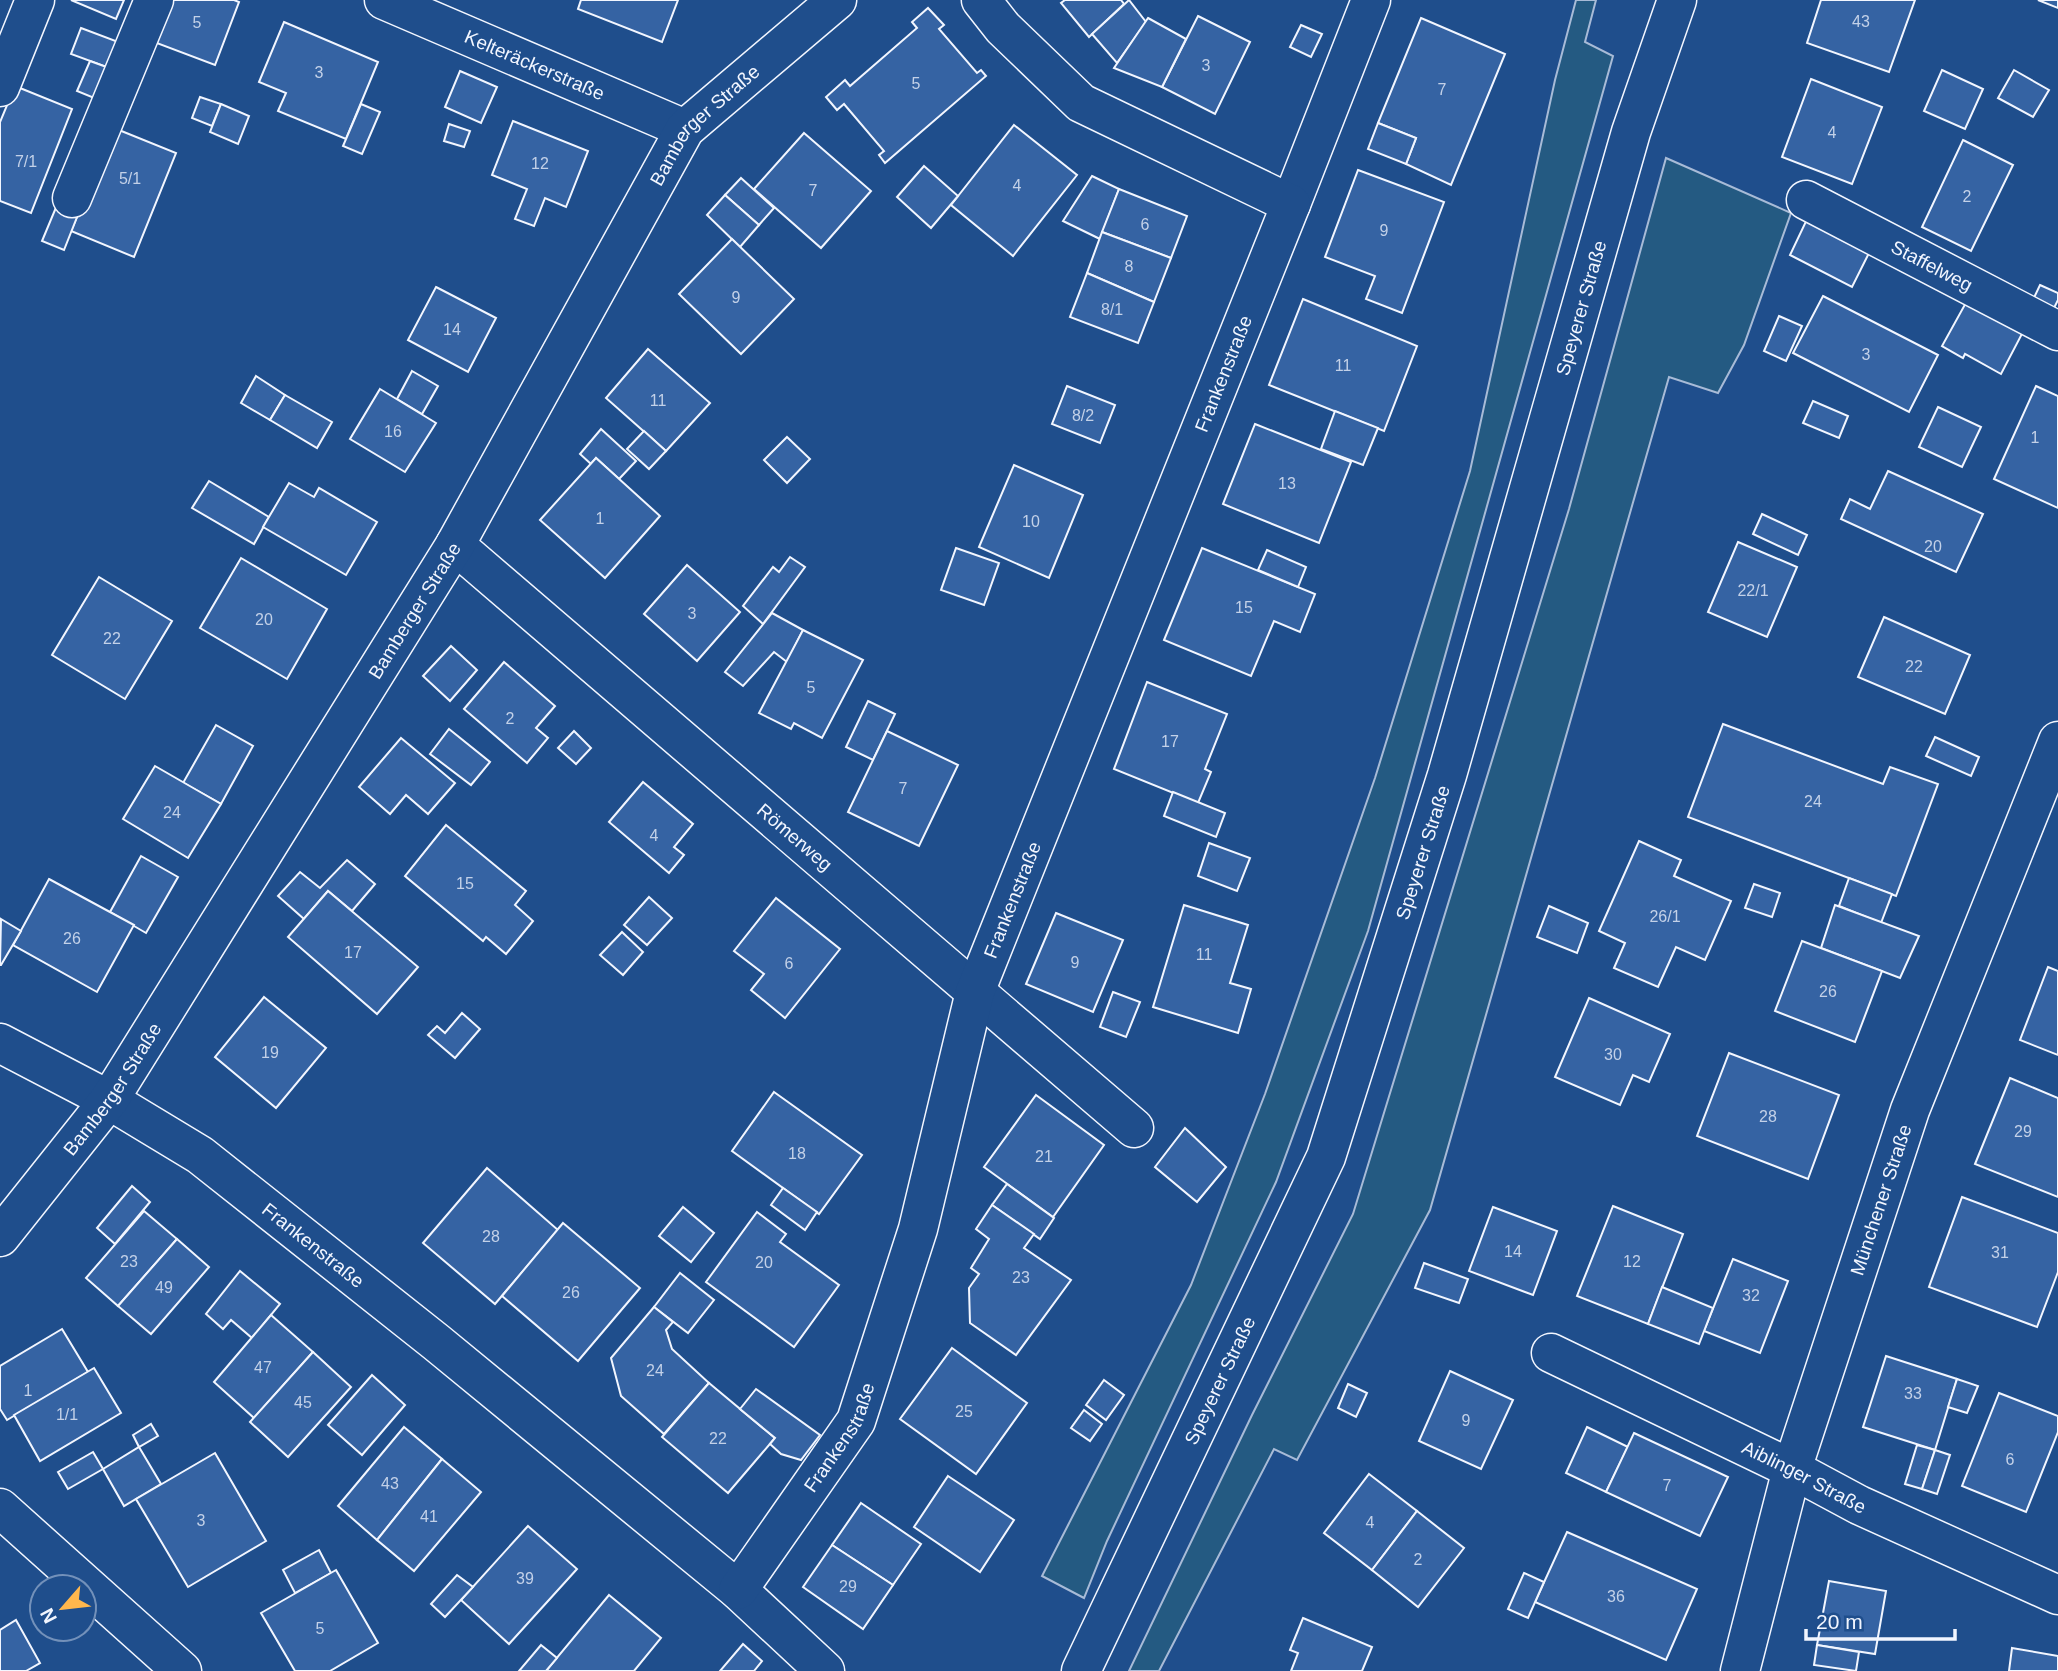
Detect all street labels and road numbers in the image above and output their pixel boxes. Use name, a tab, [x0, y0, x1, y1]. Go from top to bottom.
street label: Kelteräckerstraße	[461, 26, 608, 104]
street label: Bamberger Straße	[646, 61, 764, 189]
street label: Staffelweg	[1888, 236, 1976, 296]
street label: Speyerer Straße	[1552, 238, 1610, 378]
street label: Frankenstraße	[1191, 312, 1256, 435]
street label: Bamberger Straße	[364, 539, 465, 683]
street label: Speyerer Straße	[1392, 783, 1454, 922]
street label: Römerweg	[753, 799, 836, 875]
street label: Frankenstraße	[980, 839, 1045, 961]
street label: Bamberger Straße	[59, 1019, 165, 1159]
street label: Münchener Straße	[1846, 1122, 1916, 1278]
street label: Frankenstraße	[258, 1199, 368, 1292]
street label: Speyerer Straße	[1181, 1313, 1259, 1448]
street label: Frankenstraße	[800, 1380, 879, 1496]
street label: Aiblinger Straße	[1739, 1437, 1869, 1518]

